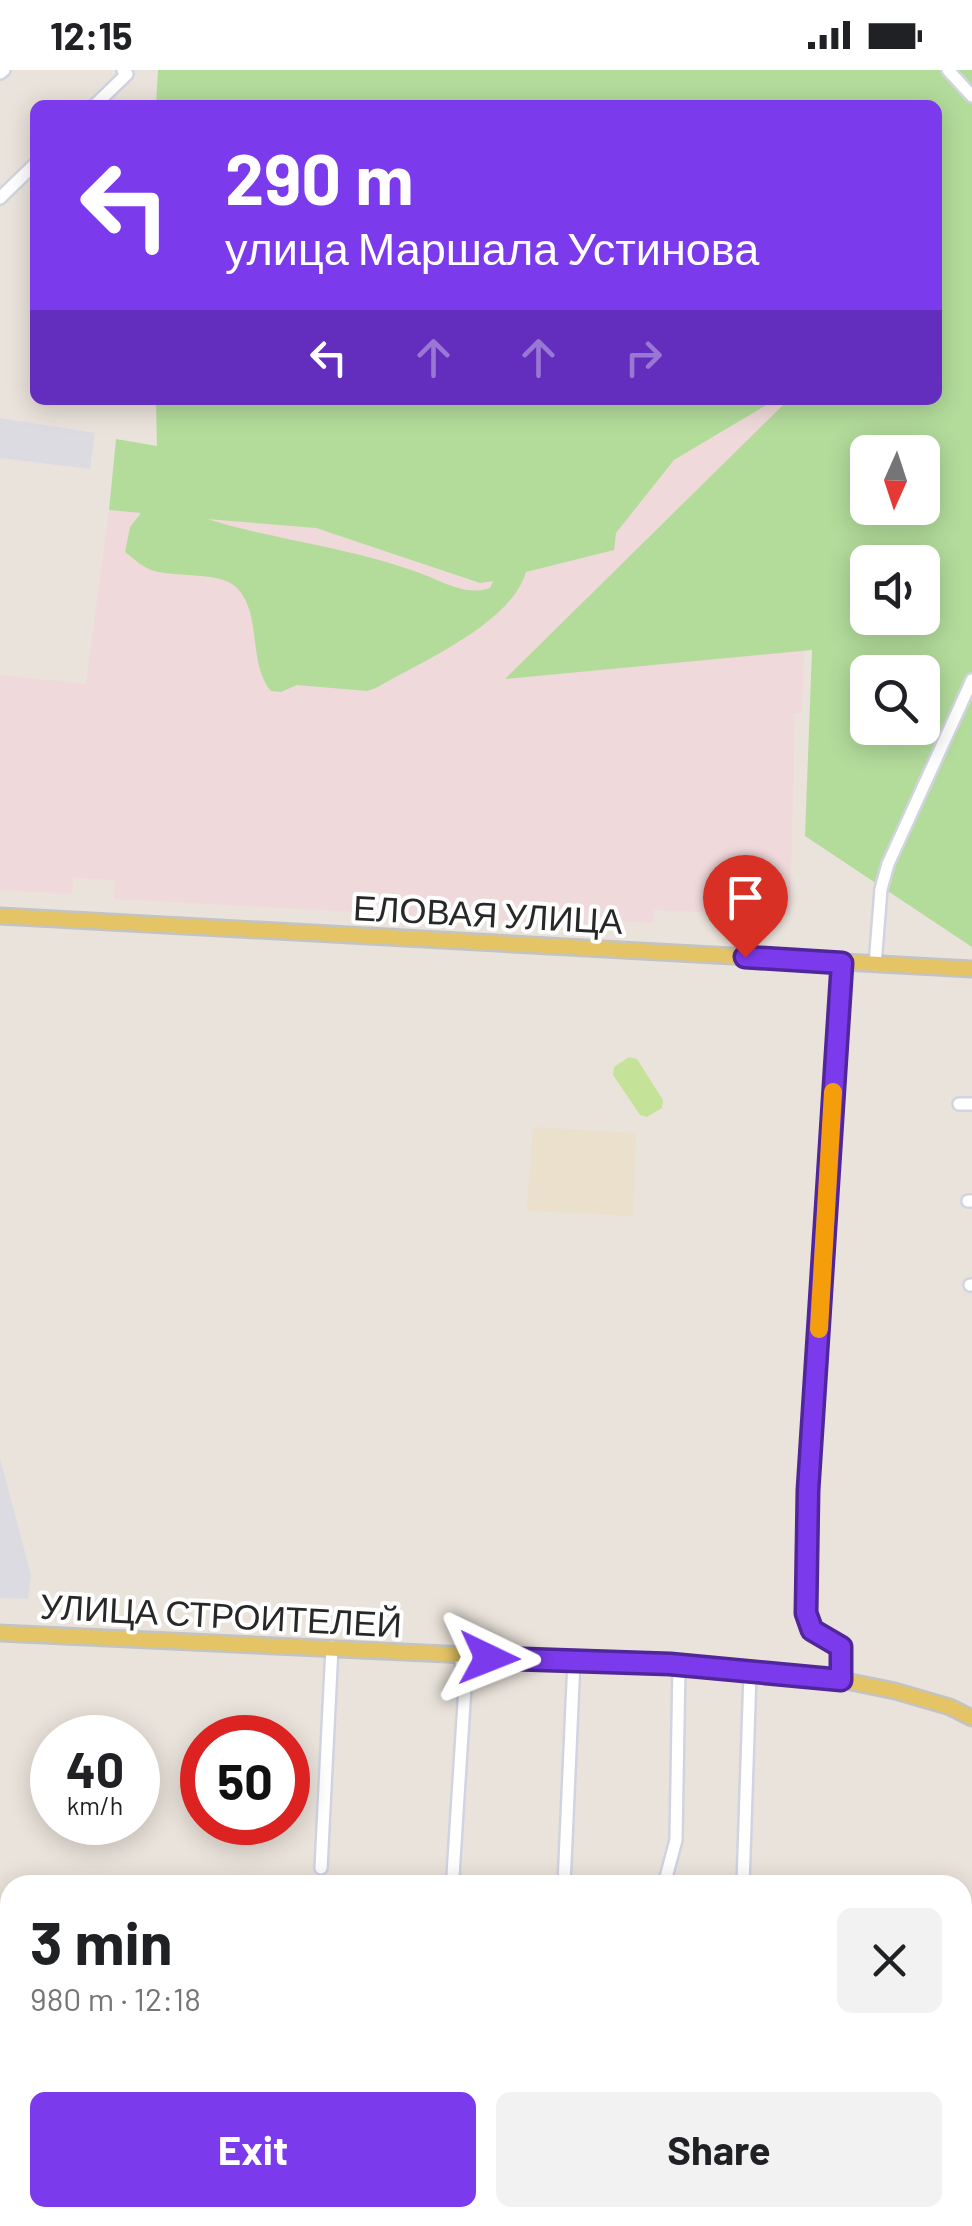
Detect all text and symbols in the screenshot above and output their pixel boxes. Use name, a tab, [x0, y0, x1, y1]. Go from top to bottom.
text: 12:15	[50, 12, 133, 58]
text: 290 m	[225, 135, 414, 219]
icon: left	[60, 140, 190, 270]
text: улица Маршала Устинова	[225, 220, 759, 274]
icon: left	[301, 330, 356, 385]
icon: ahead	[406, 330, 461, 385]
icon: ahead	[511, 330, 566, 385]
icon: right	[616, 330, 671, 385]
north arrow	[850, 435, 940, 525]
map controls	[850, 435, 940, 745]
button: sound	[850, 545, 940, 635]
button: search	[850, 655, 940, 745]
pin	[703, 855, 788, 958]
icon: arrive	[718, 870, 773, 925]
street label: ЕЛОВАЯ УЛИЦА	[352, 885, 624, 941]
street label: УЛИЦА СТРОИТЕЛЕЙ	[39, 1584, 403, 1644]
position arrow	[437, 1606, 541, 1710]
speed limit sign: 50	[180, 1715, 310, 1845]
text: 40	[66, 1738, 124, 1798]
text: km/h	[67, 1790, 123, 1820]
text: 3 min	[30, 1905, 173, 1977]
button: close	[837, 1908, 942, 2013]
text: 980 m · 12:18	[30, 1979, 201, 2017]
button: Exit	[30, 2092, 476, 2207]
button: Share	[496, 2092, 942, 2207]

